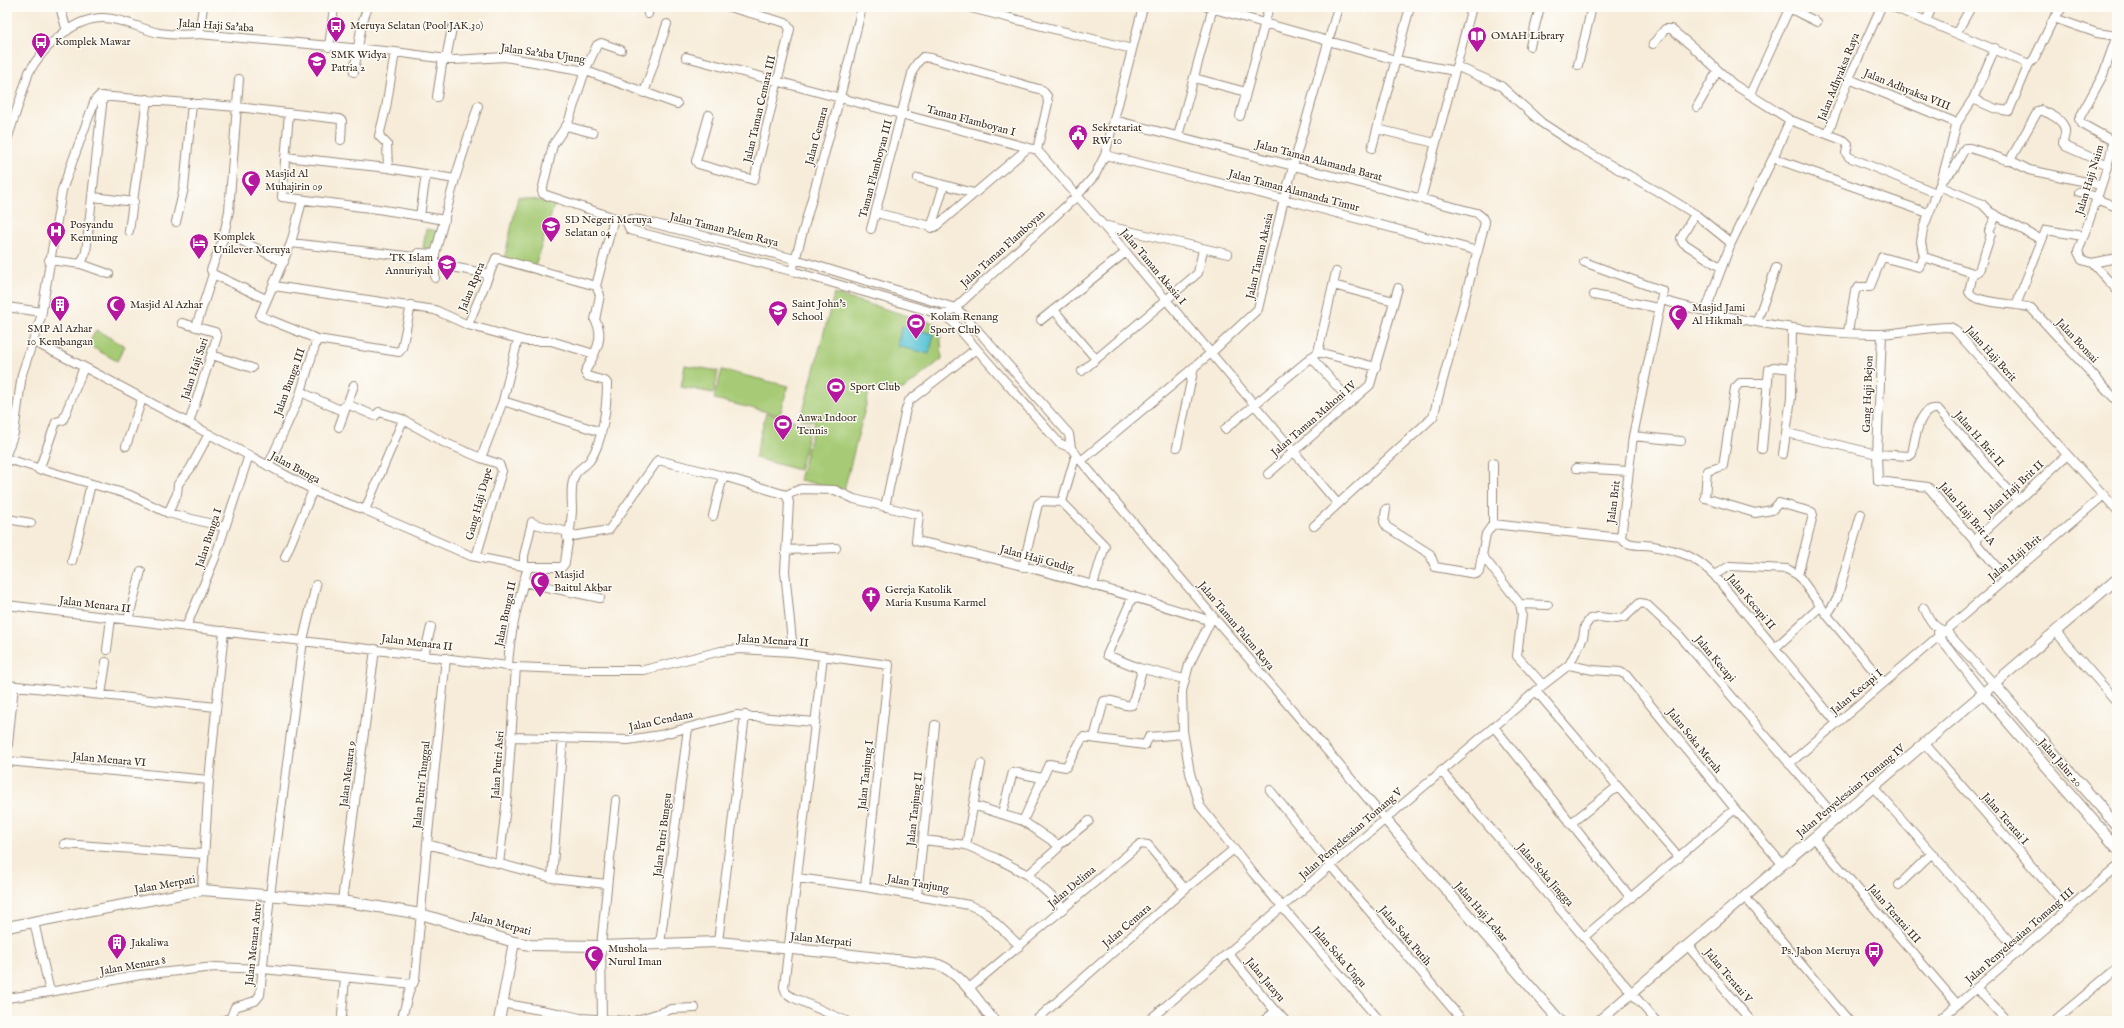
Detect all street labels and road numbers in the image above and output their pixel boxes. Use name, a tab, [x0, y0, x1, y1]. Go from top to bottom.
street label: Jalan Haji Sa'aba	[176, 16, 255, 36]
street label: Jalan Adhyaksa Raya	[1814, 31, 1863, 125]
street label: Jalan Sa'aba Ujung	[498, 41, 587, 67]
street label: Jalan Taman Cemara III	[740, 54, 779, 166]
street label: Jalan Adhyaksa VIII	[1860, 65, 1953, 114]
street label: Taman Flamboyan I	[925, 102, 1017, 140]
street label: Jalan Cemara	[802, 105, 832, 169]
street label: Taman Flamboyan III	[856, 118, 896, 220]
street label: Jalan Taman Alamanda Barat	[1252, 137, 1384, 185]
street label: Jalan Haji Naim	[2072, 143, 2107, 219]
street label: Jalan Taman Alamanda Timur	[1225, 166, 1361, 215]
street label: Jalan Taman Flamboyan	[956, 207, 1048, 292]
street label: Jalan Taman Palem Raya	[666, 209, 780, 250]
street label: Jalan Taman Akasia	[1243, 211, 1277, 302]
street label: Jalan Taman Akasia I	[1116, 225, 1189, 308]
street label: Jalan Rptra	[455, 260, 488, 316]
street label: Jalan Bonsai	[2052, 314, 2101, 366]
street label: Jalan Haji Berit	[1961, 322, 2020, 385]
street label: Jalan Haji Sari	[178, 336, 212, 404]
street label: Jalan Bunga III	[271, 346, 309, 420]
street label: Gang Hqji Bejon	[1860, 355, 1876, 433]
street label: Jalan Taman Mahoni IV	[1267, 378, 1360, 461]
street label: Jalan H. Brit II	[1950, 407, 2007, 470]
street label: Jalan Bunga	[266, 448, 323, 487]
street label: Jalan Haji Brit II	[1980, 457, 2047, 522]
street label: Gang Haji Dape	[463, 466, 495, 542]
street label: Jalan Haji Brit 1A	[1934, 478, 1999, 549]
street label: Jalan Brit	[1604, 480, 1624, 526]
street label: Jalan Bunga I	[192, 506, 225, 571]
street label: Jalan Haji Brit	[1984, 532, 2045, 586]
street label: Jalan Haji Gudig	[996, 542, 1077, 576]
street label: Jalan Kecapi II	[1722, 570, 1778, 633]
street label: Jalan Taman Palem Raya	[1194, 577, 1277, 673]
street label: Jalan Bunga II	[492, 580, 520, 650]
street label: Jalan Menara II	[57, 593, 132, 616]
street label: Jalan Menara II	[379, 631, 454, 654]
street label: Jalan Menara II	[735, 631, 809, 650]
street label: Jalan Kecapi	[1690, 631, 1738, 685]
street label: Jalan Kecapi I	[1827, 666, 1886, 719]
street label: Jalan Soka Merah	[1662, 704, 1725, 776]
street label: Jalan Cendana	[626, 707, 694, 735]
street label: Jalan Putri Asri	[488, 730, 507, 802]
street label: Jalan Jalur 20	[2034, 734, 2085, 790]
street label: Jalan Tanjung I	[855, 739, 877, 813]
street label: Jalan Menara 9	[337, 740, 359, 810]
street label: Jalan Putri Tunggal	[410, 740, 434, 832]
street label: Jalan Penyelesaian Tomang IV	[1792, 741, 1909, 842]
street label: Jalan Menara VI	[70, 750, 147, 770]
street label: Jalan Tanjung II	[904, 771, 926, 849]
street label: Jalan Penyelesaian Tomang V	[1295, 785, 1406, 884]
street label: Jalan Teratai I	[1977, 789, 2032, 848]
street label: Jalan Putri Bungsu	[651, 792, 675, 880]
street label: Jalan Soka Jingga	[1512, 839, 1576, 910]
street label: Jalan Delima	[1044, 863, 1099, 912]
street label: Jalan Tanjung	[884, 871, 951, 897]
street label: Jalan Merpati	[131, 873, 197, 898]
street label: Jalan Haji Lebar	[1450, 878, 1511, 945]
street label: Jalan Teratai III	[1863, 880, 1924, 947]
street label: Jalan Penyelesaian Tomang III	[1961, 885, 2077, 988]
street label: Jalan Menara Antv	[242, 901, 265, 988]
street label: Jalan Cemara	[1098, 901, 1154, 952]
street label: Jalan Soka Putih	[1375, 902, 1434, 969]
street label: Jalan Merpati	[467, 909, 533, 939]
street label: Jalan Soka Ungu	[1307, 922, 1369, 991]
street label: Jalan Merpati	[788, 930, 852, 950]
street label: Jalan Teratai V	[1700, 944, 1755, 1007]
street label: Jalan Menara 8	[97, 953, 167, 979]
street label: Jalan Jatayu	[1241, 953, 1288, 1005]

